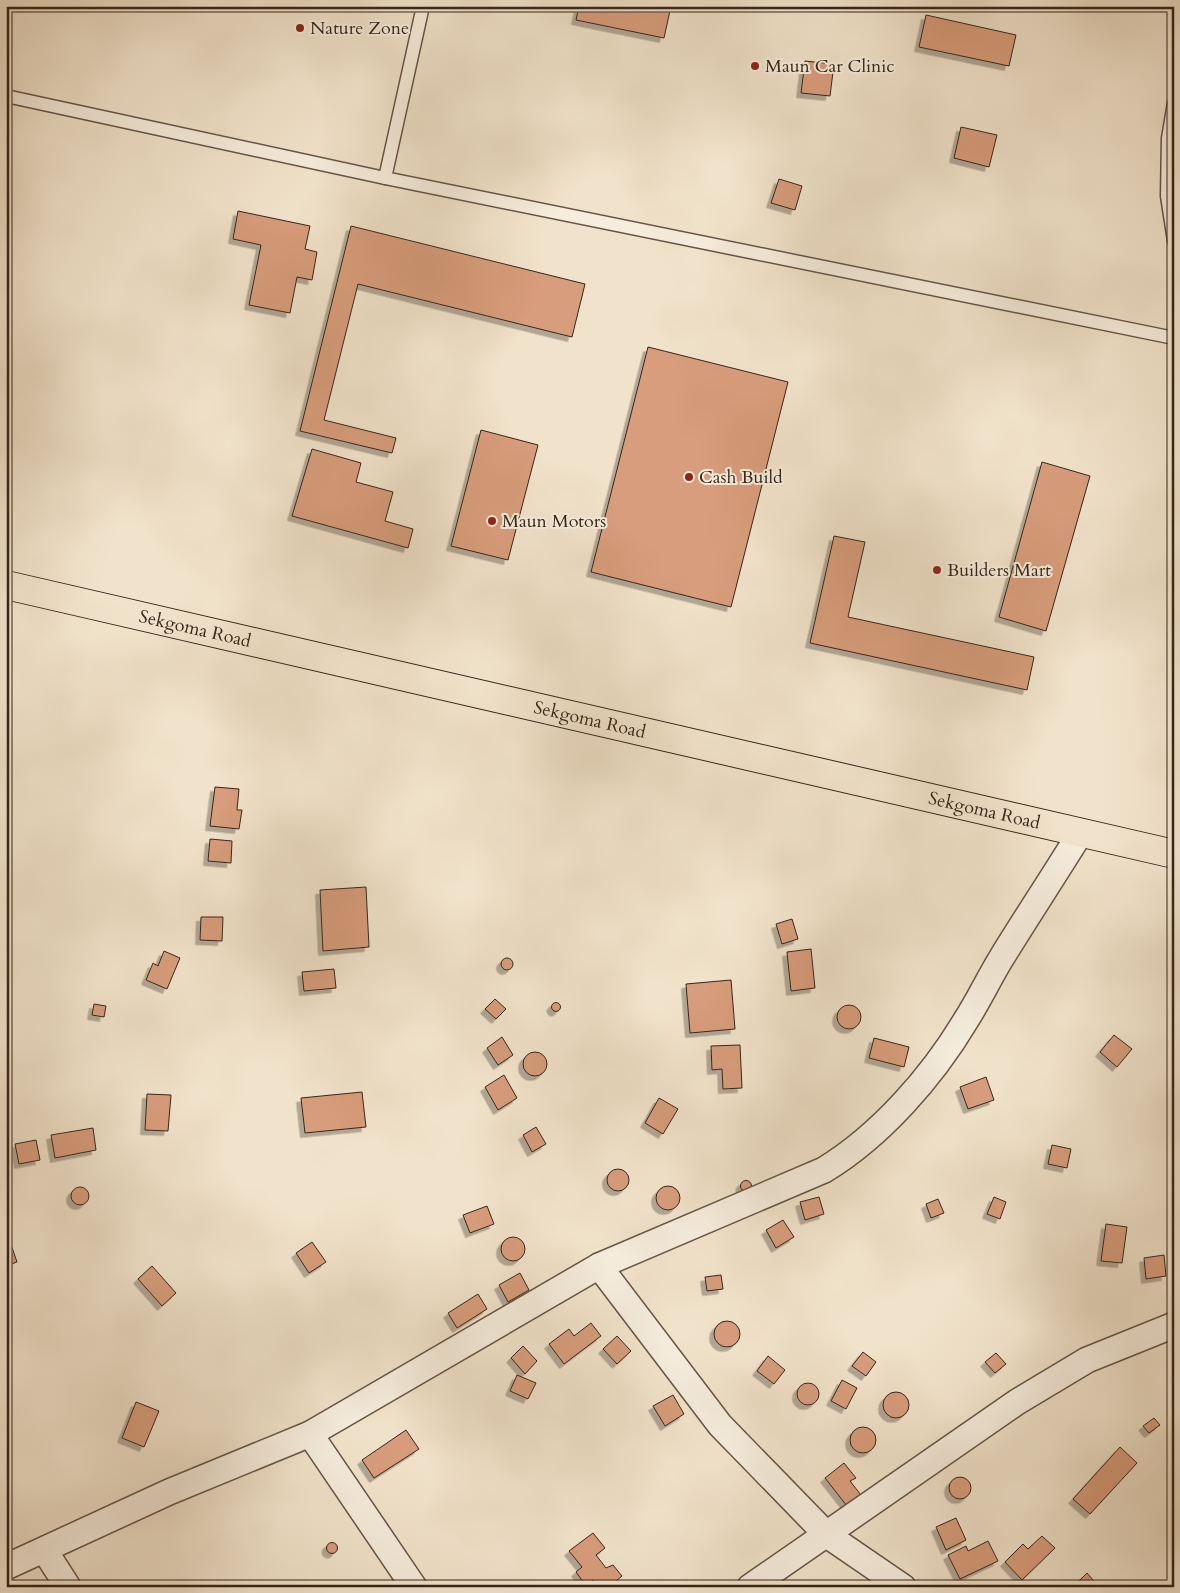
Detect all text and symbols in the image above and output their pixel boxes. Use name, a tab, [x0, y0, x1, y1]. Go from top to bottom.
place label: Nature Zone	[310, 16, 409, 41]
marker: Nature Zone	[294, 22, 306, 34]
place label: Maun Car Clinic	[765, 54, 895, 79]
marker: Maun Car Clinic	[749, 60, 761, 72]
place label: Cash Build	[699, 465, 783, 490]
marker: Cash Build	[683, 471, 695, 483]
place label: Maun Motors	[502, 509, 606, 534]
marker: Maun Motors	[486, 515, 498, 527]
place label: Builders Mart	[947, 558, 1051, 583]
marker: Builders Mart	[931, 564, 943, 576]
street label: Sekgoma Road	[137, 604, 254, 654]
street label: Sekgoma Road	[531, 694, 649, 745]
street label: Sekgoma Road	[926, 785, 1043, 835]

